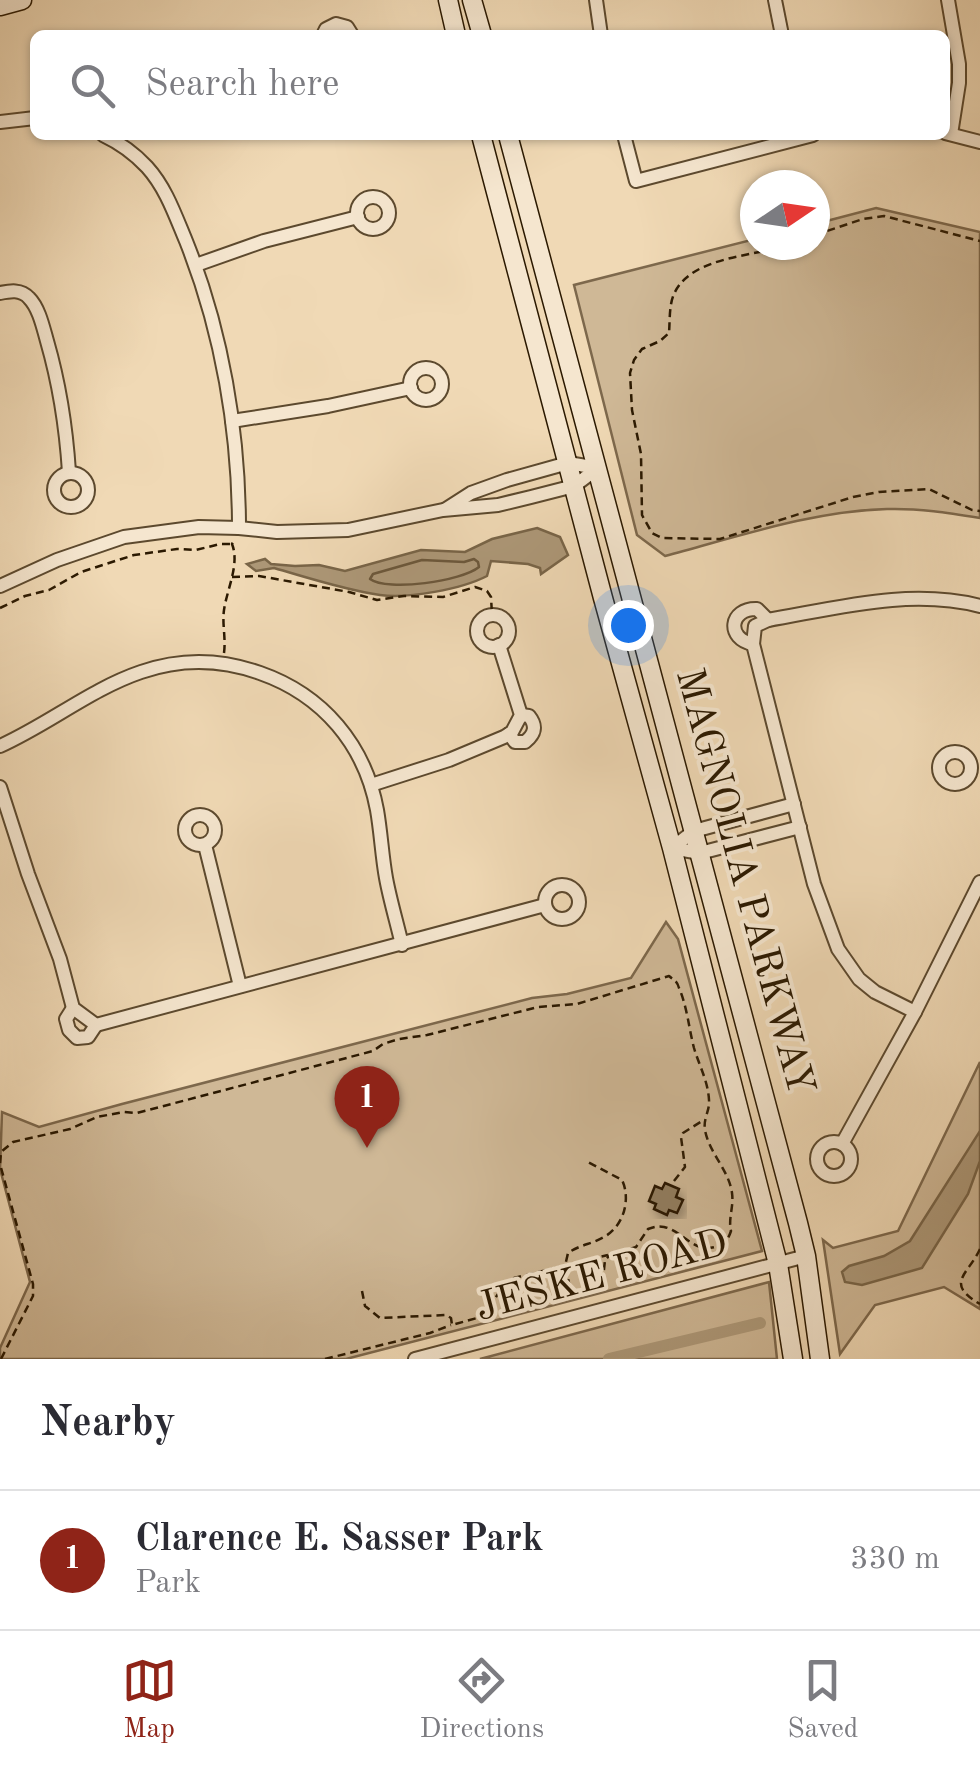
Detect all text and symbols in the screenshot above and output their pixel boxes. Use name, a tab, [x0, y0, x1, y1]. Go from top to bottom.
search box	[30, 30, 950, 140]
icon: search	[65, 58, 120, 113]
text: Search here	[145, 66, 340, 104]
north arrow	[740, 170, 830, 260]
your location	[603, 600, 654, 651]
street label: MAGNOLIA PARKWAY	[667, 664, 819, 1100]
pin: 1	[334, 1066, 400, 1148]
street label: JESKE ROAD	[472, 1224, 732, 1330]
text: Nearby	[40, 1403, 176, 1445]
text: Clarence E. Sasser Park	[135, 1521, 543, 1559]
text: 1	[63, 1544, 82, 1576]
text: 330 m	[850, 1544, 940, 1576]
text: Park	[135, 1568, 201, 1600]
tab: Map	[122, 1653, 177, 1748]
tab: Directions	[420, 1653, 544, 1748]
tab: Saved	[787, 1653, 858, 1748]

